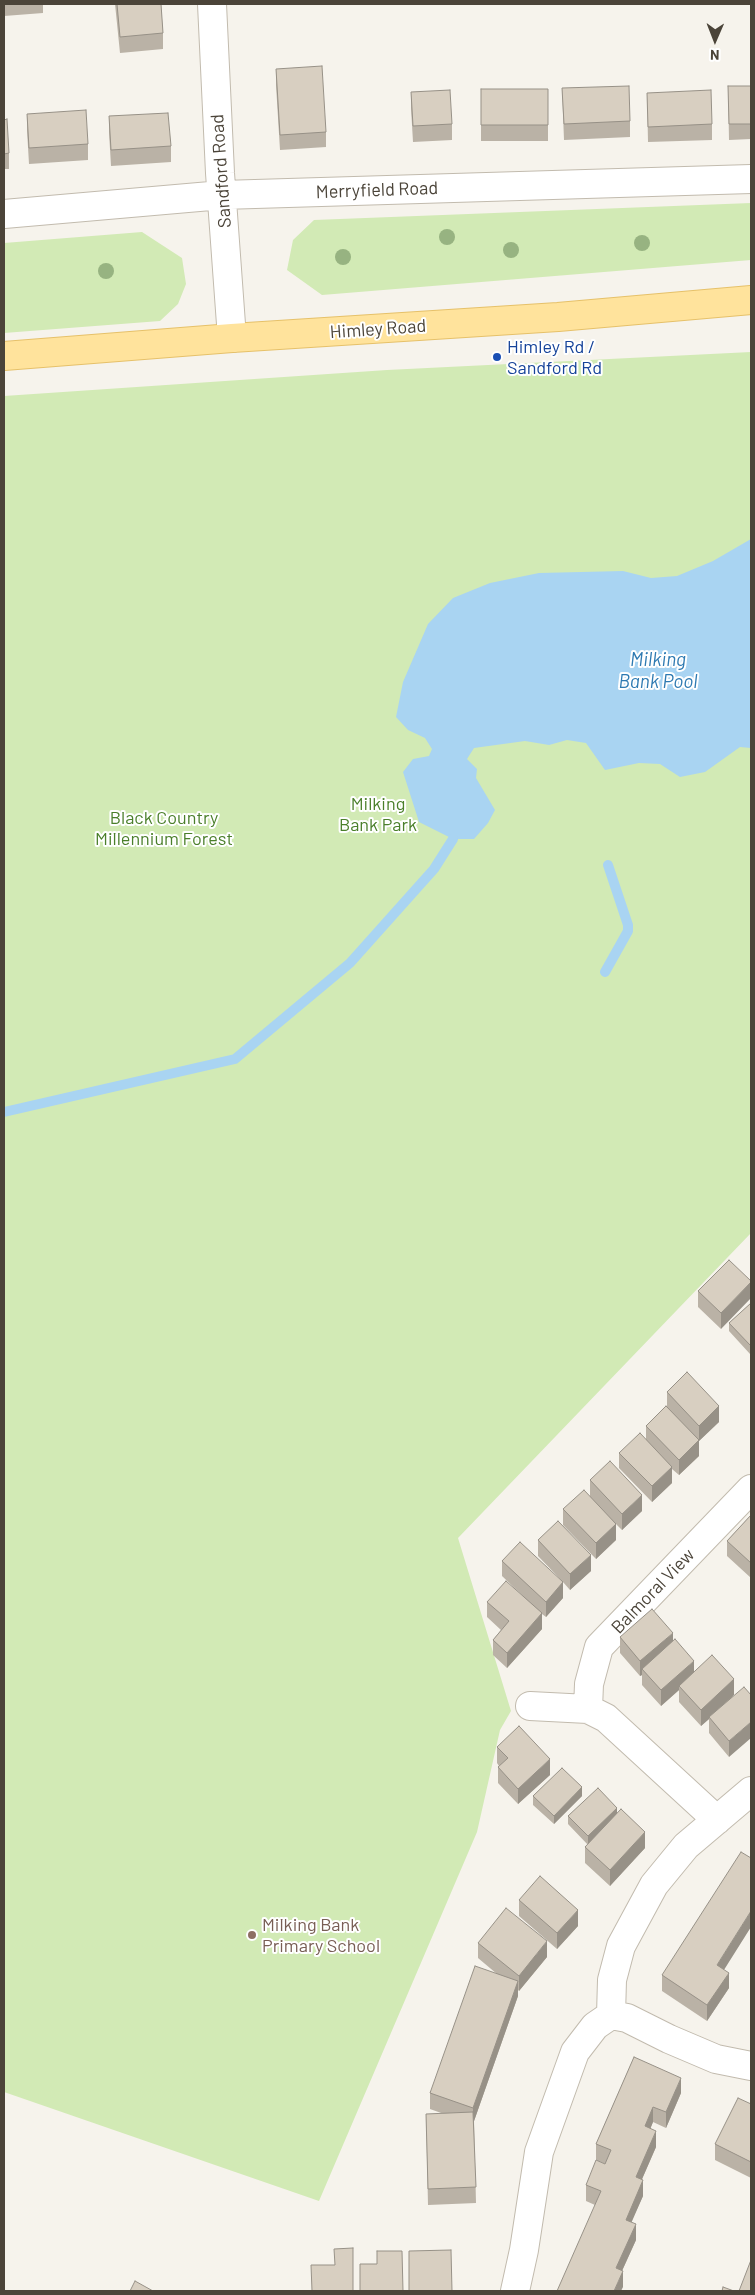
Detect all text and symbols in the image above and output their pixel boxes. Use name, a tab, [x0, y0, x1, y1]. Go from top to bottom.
north arrow	[690, 15, 740, 65]
text: N	[710, 47, 720, 64]
street label: Sandford Road	[206, 113, 236, 229]
street label: Merryfield Road	[315, 177, 439, 203]
street label: Himley Road	[329, 315, 427, 343]
place label: Himley Rd / Sandford Rd	[507, 336, 602, 378]
marker: Himley Rd / Sandford Rd	[491, 351, 503, 363]
water label: Milking Bank Pool	[618, 649, 698, 693]
park label: Milking Bank Park	[339, 793, 417, 836]
park label: Black Country Millennium Forest	[95, 807, 233, 850]
street label: Balmoral View	[607, 1544, 699, 1638]
place label: Milking Bank Primary School	[262, 1914, 380, 1956]
marker: Milking Bank Primary School	[246, 1929, 258, 1941]

